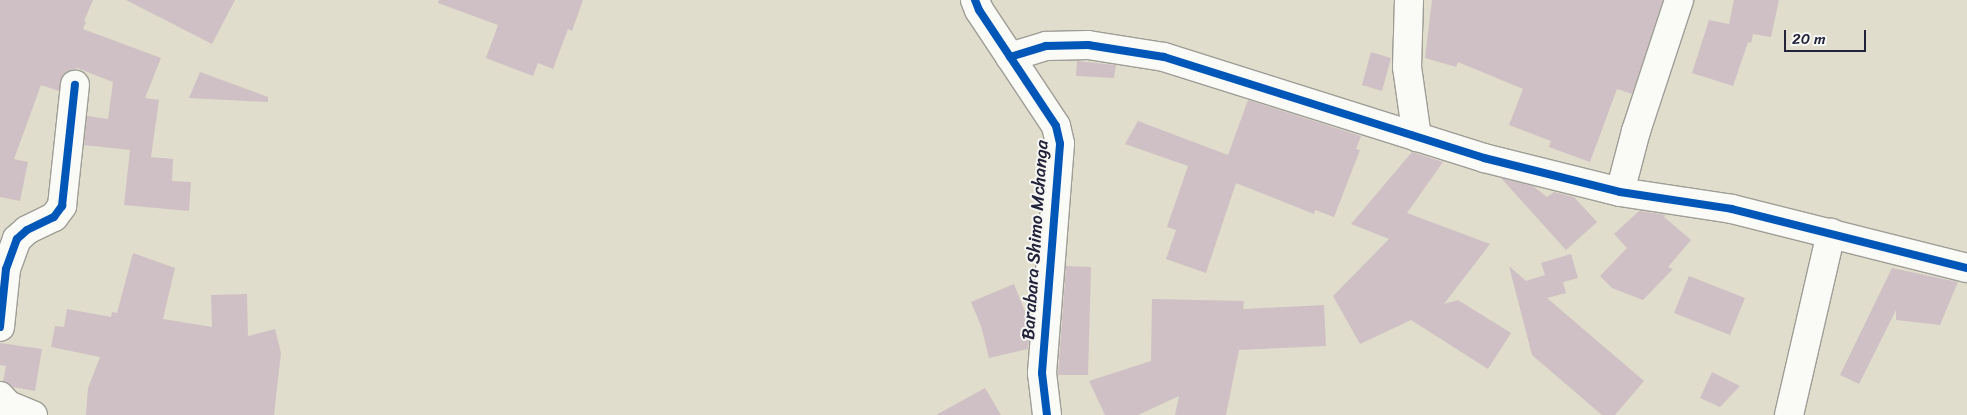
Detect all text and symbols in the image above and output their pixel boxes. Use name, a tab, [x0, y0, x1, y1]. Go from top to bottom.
scale bar	[1787, 20, 1870, 52]
text: 20 m	[1792, 26, 1826, 52]
street label: Barabara Shimo Mchanga	[1017, 140, 1053, 340]

